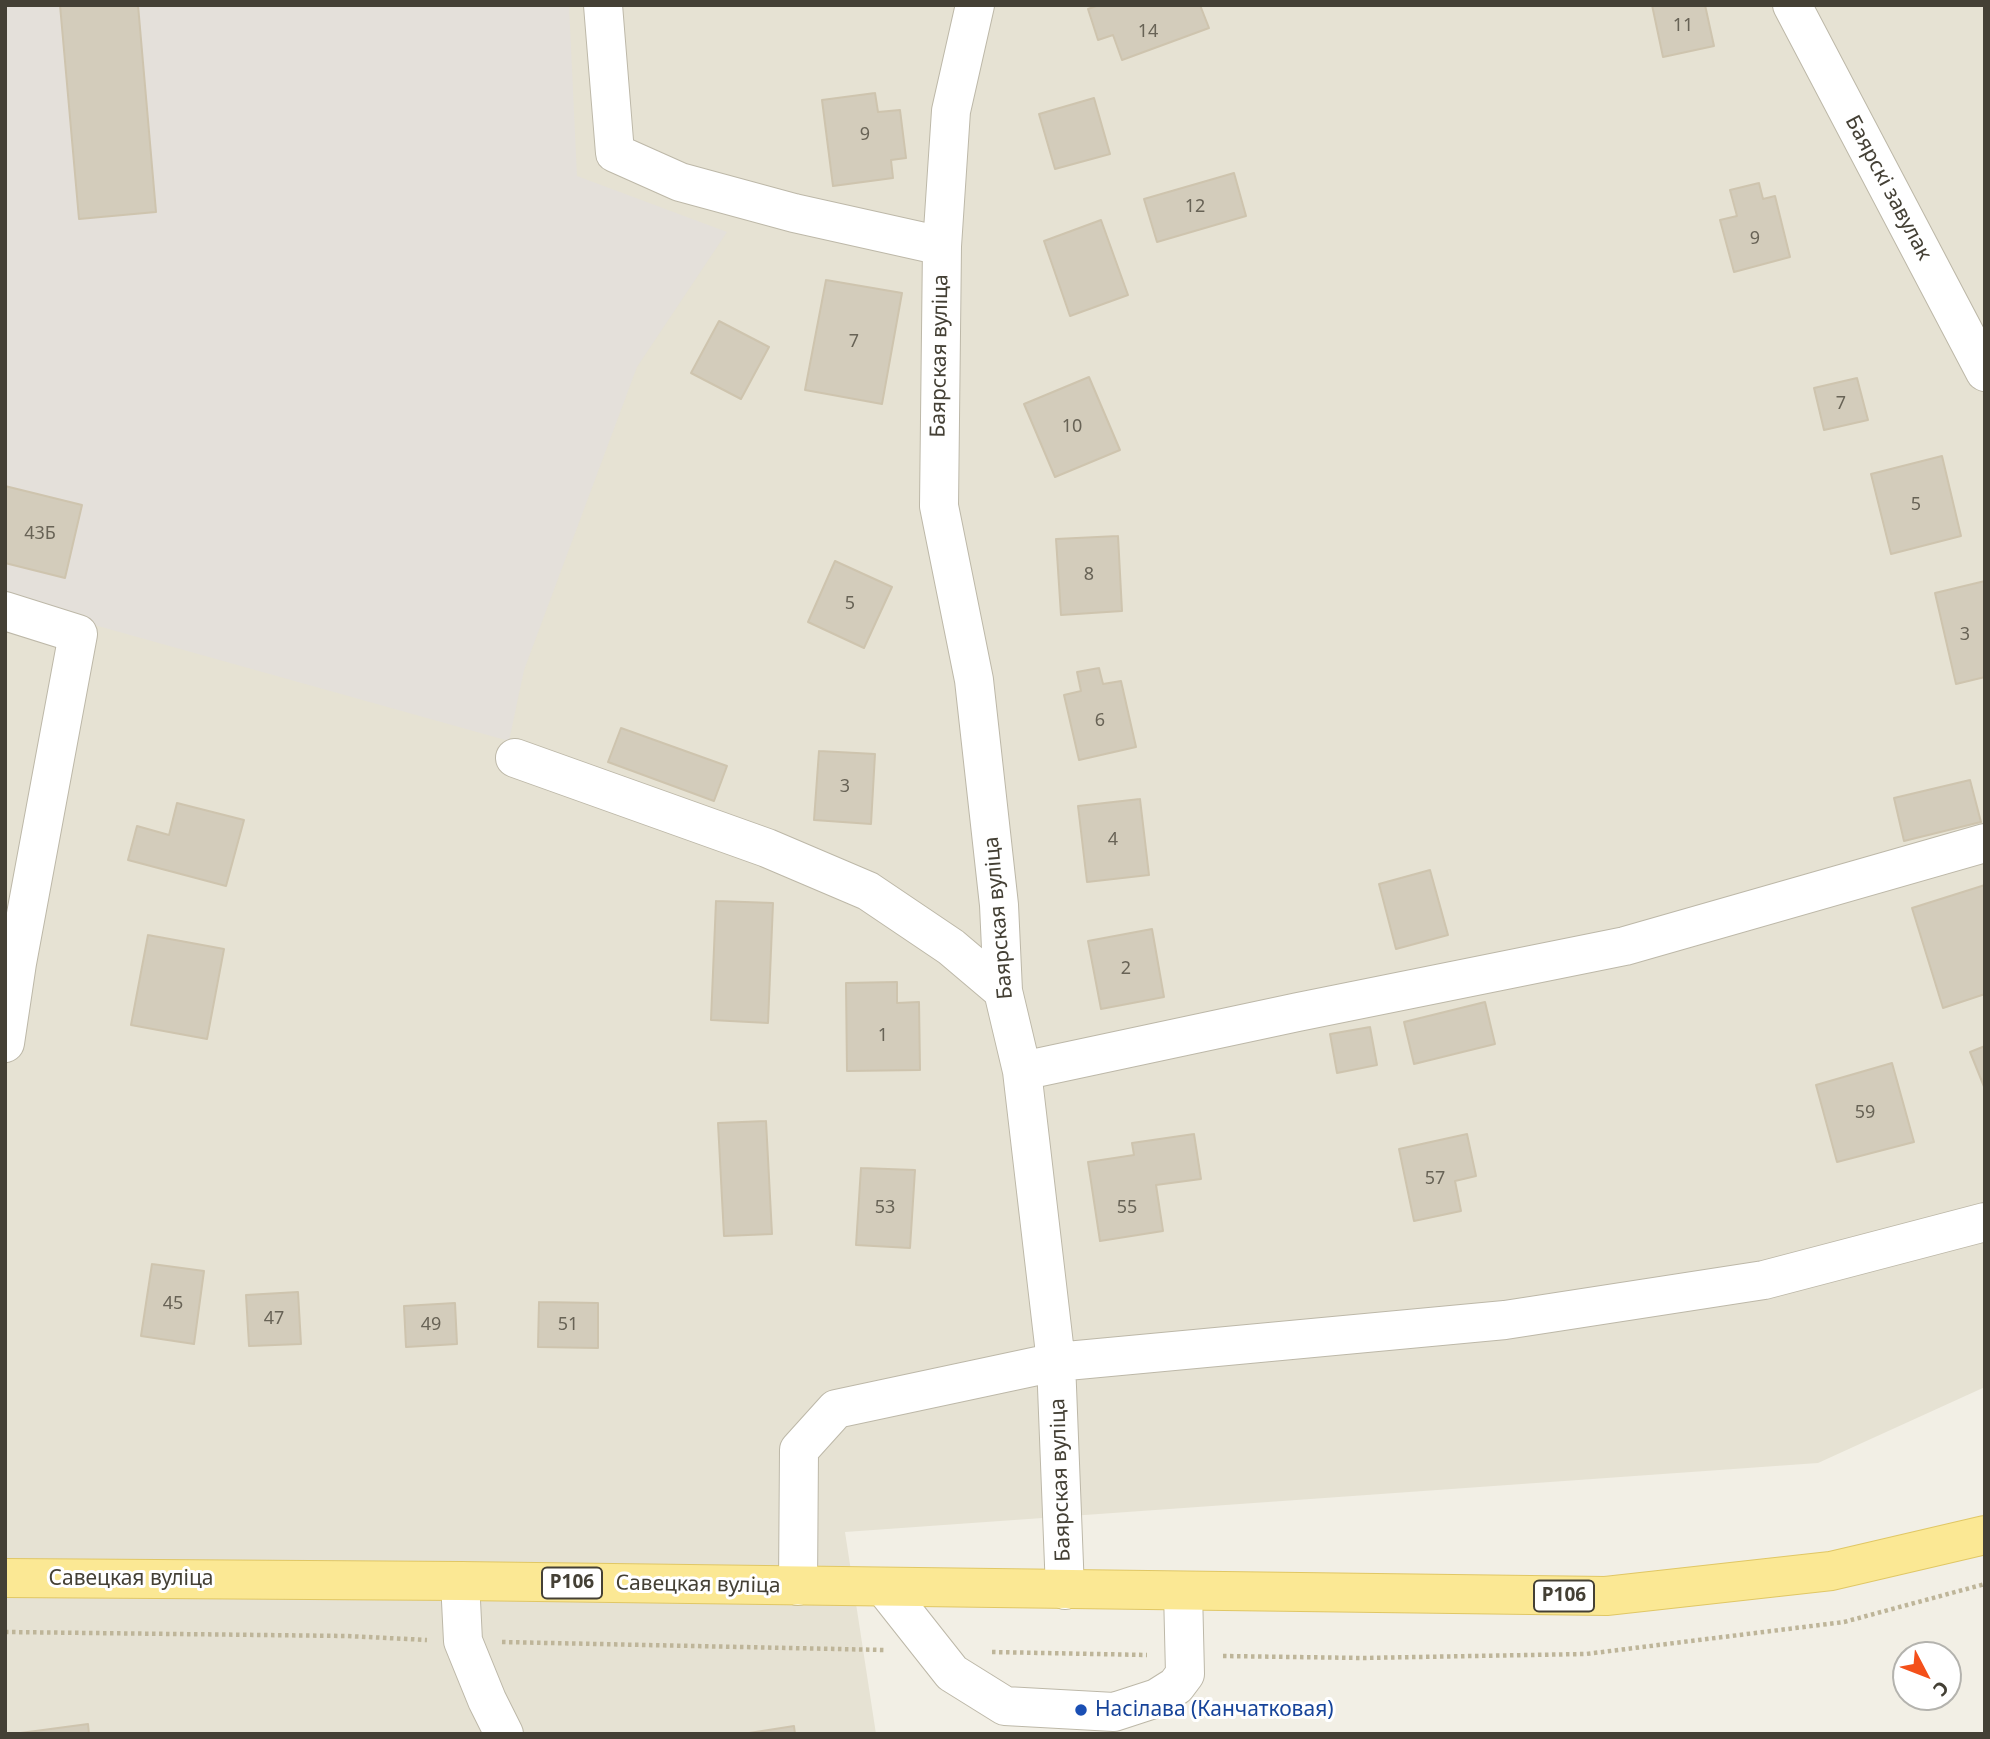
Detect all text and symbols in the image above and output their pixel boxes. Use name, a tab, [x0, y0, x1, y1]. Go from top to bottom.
house number: 11	[1673, 15, 1693, 37]
house number: 14	[1138, 21, 1158, 43]
street label: Баярскі завулак	[1839, 111, 1937, 265]
house number: 9	[860, 124, 870, 146]
house number: 12	[1185, 196, 1205, 218]
house number: 9	[1750, 228, 1760, 250]
street label: Баярская вуліца	[926, 274, 954, 438]
house number: 7	[849, 331, 859, 353]
house number: 7	[1836, 393, 1846, 415]
house number: 10	[1062, 416, 1082, 438]
house number: 5	[1911, 494, 1921, 516]
house number: 43Б	[24, 523, 56, 545]
house number: 8	[1084, 564, 1094, 586]
house number: 5	[845, 593, 855, 615]
house number: 3	[1960, 624, 1970, 646]
house number: 6	[1095, 710, 1105, 732]
house number: 3	[840, 776, 850, 798]
house number: 4	[1108, 829, 1118, 851]
street label: Баярская вуліца	[979, 836, 1019, 1000]
house number: 2	[1121, 958, 1131, 980]
house number: 1	[878, 1025, 888, 1047]
house number: 59	[1855, 1102, 1875, 1124]
house number: 57	[1425, 1168, 1445, 1190]
house number: 53	[875, 1197, 895, 1219]
house number: 55	[1117, 1197, 1137, 1219]
house number: 45	[163, 1293, 183, 1315]
house number: 47	[264, 1308, 284, 1330]
house number: 49	[421, 1314, 441, 1336]
house number: 51	[558, 1314, 578, 1336]
street label: Баярская вуліца	[1046, 1398, 1076, 1562]
street label: Савецкая вуліца	[49, 1566, 213, 1592]
road number: Р106	[542, 1568, 602, 1598]
street label: Савецкая вуліца	[615, 1571, 781, 1599]
road number: Р106	[1534, 1580, 1594, 1612]
north arrow	[1892, 1641, 1962, 1711]
text: С	[1927, 1675, 1955, 1702]
place label: Насілава (Канчатковая)	[1095, 1697, 1334, 1723]
marker: Насілава (Канчатковая)	[1073, 1702, 1089, 1718]

